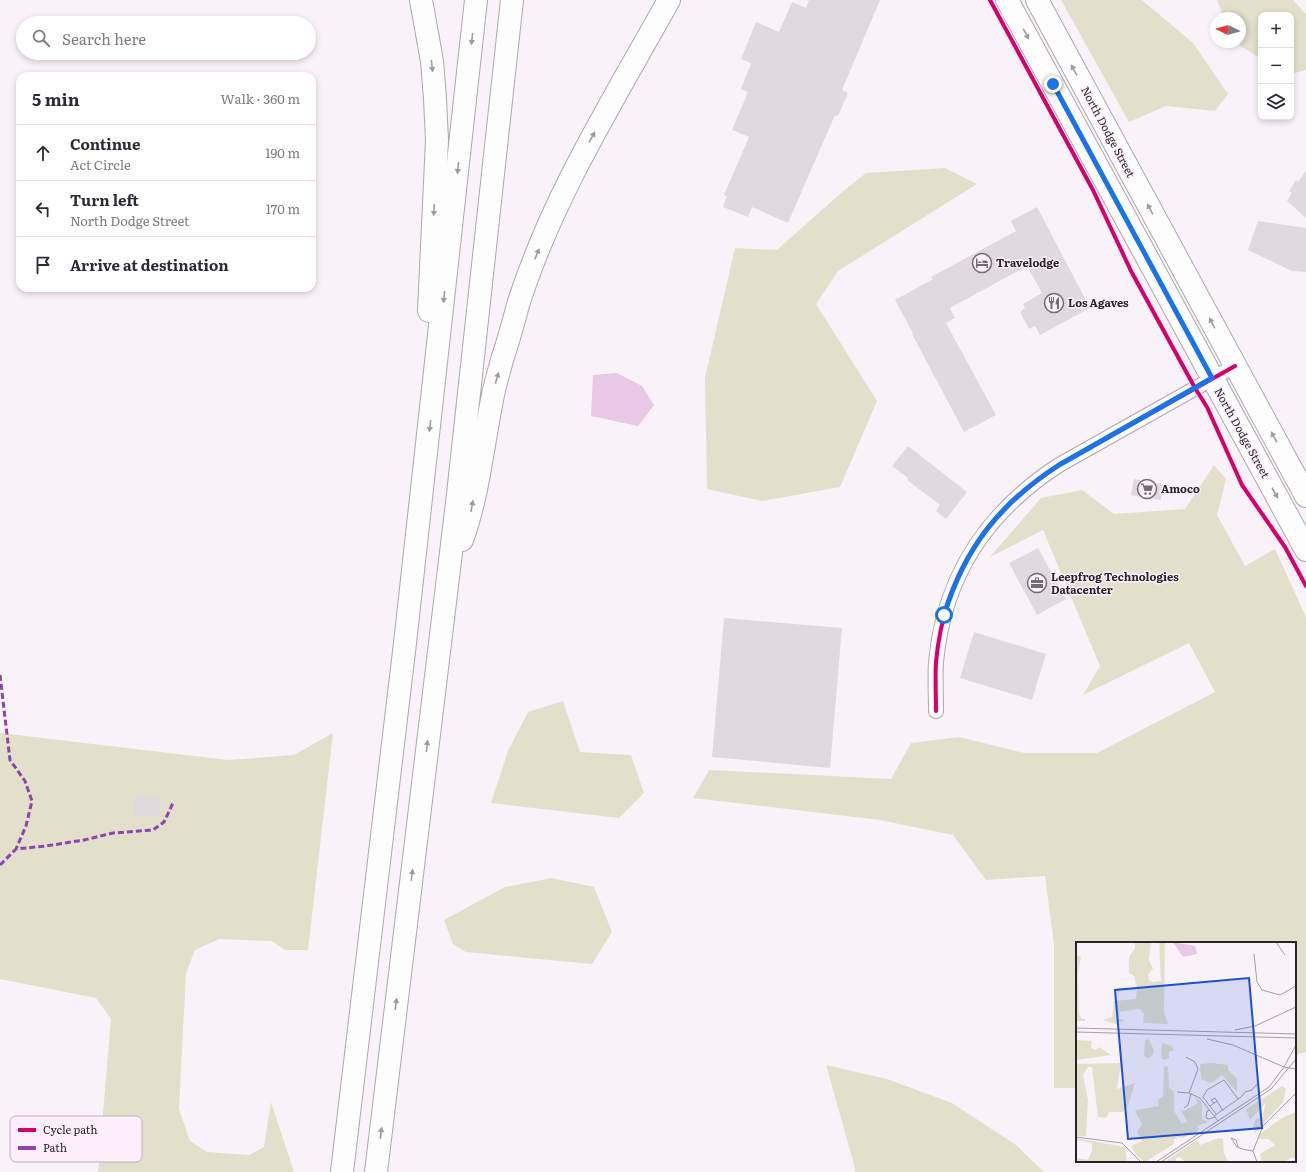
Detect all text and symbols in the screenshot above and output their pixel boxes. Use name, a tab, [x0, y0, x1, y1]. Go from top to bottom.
north arrow	[1210, 12, 1246, 48]
map controls	[1258, 12, 1294, 120]
button: +	[1258, 12, 1294, 48]
search box	[16, 16, 316, 60]
icon: search	[30, 27, 52, 49]
text: Search here	[62, 27, 146, 50]
one-way arrow	[1022, 28, 1029, 40]
one-way arrow	[469, 33, 475, 45]
button: −	[1258, 48, 1294, 84]
one-way arrow	[429, 60, 436, 72]
one-way arrow	[1071, 64, 1078, 76]
route end	[1044, 75, 1062, 93]
street label: North Dodge Street	[1078, 83, 1140, 180]
button: layers	[1258, 84, 1294, 120]
text: 5 min	[32, 86, 80, 111]
text: Walk · 360 m	[220, 89, 300, 108]
one-way arrow	[589, 131, 596, 143]
text: Continue	[70, 132, 140, 155]
icon: ahead	[32, 142, 54, 164]
text: 190 m	[265, 143, 300, 162]
text: Act Circle	[70, 155, 131, 174]
one-way arrow	[455, 162, 461, 174]
text: Turn left	[70, 188, 139, 211]
icon: left	[32, 198, 54, 220]
text: 170 m	[266, 199, 300, 218]
one-way arrow	[1146, 203, 1153, 214]
one-way arrow	[430, 204, 437, 216]
text: North Dodge Street	[70, 211, 189, 230]
one-way arrow	[534, 249, 540, 260]
hotel icon: Travelodge	[971, 252, 993, 274]
text: Arrive at destination	[70, 253, 229, 276]
icon: arrive	[32, 254, 54, 276]
place label: Travelodge	[996, 254, 1059, 270]
one-way arrow	[441, 291, 447, 303]
restaurant icon: Los Agaves	[1043, 292, 1065, 314]
place label: Los Agaves	[1068, 294, 1129, 310]
one-way arrow	[1208, 317, 1215, 329]
one-way arrow	[494, 372, 500, 384]
street label: North Dodge Street	[1211, 384, 1275, 481]
one-way arrow	[426, 420, 433, 433]
one-way arrow	[1270, 431, 1277, 443]
supermarket icon: Amoco	[1136, 478, 1158, 500]
place label: Amoco	[1161, 480, 1200, 496]
one-way arrow	[1272, 487, 1278, 499]
one-way arrow	[470, 499, 476, 512]
place label: Leepfrog Technologies Datacenter	[1051, 568, 1179, 597]
office icon: Leepfrog Technologies Datacenter	[1026, 572, 1048, 594]
route start	[935, 606, 953, 624]
one-way arrow	[424, 740, 430, 752]
one-way arrow	[409, 869, 415, 881]
inset map	[1076, 942, 1296, 1162]
one-way arrow	[393, 998, 400, 1010]
legend	[10, 1116, 142, 1162]
text: Cycle path	[43, 1121, 98, 1137]
one-way arrow	[378, 1127, 384, 1139]
text: Path	[43, 1139, 67, 1155]

